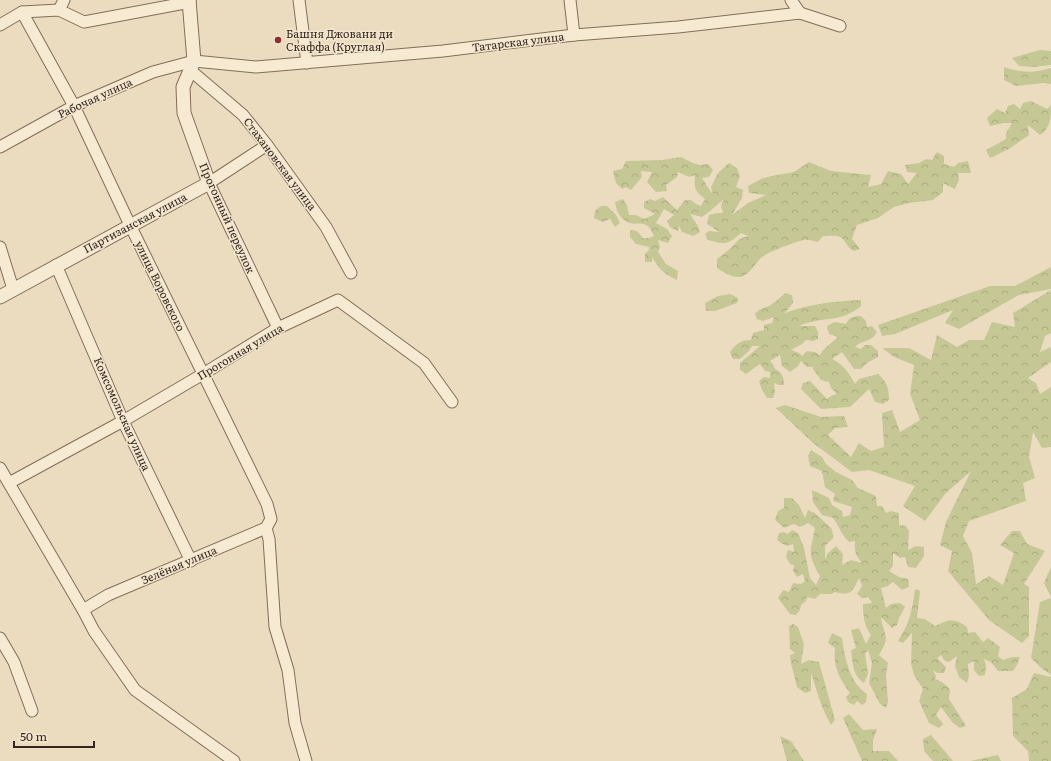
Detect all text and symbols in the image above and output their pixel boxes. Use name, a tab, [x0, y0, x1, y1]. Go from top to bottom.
place label: Башня Джовани ди Скаффа (Круглая)	[286, 25, 393, 54]
street label: Татарская улица	[471, 27, 565, 55]
marker: Башня Джовани ди Скаффа (Круглая)	[273, 35, 283, 45]
street label: Рабочая улица	[55, 73, 134, 121]
street label: Стахановская улица	[241, 114, 321, 213]
street label: Прогонный переулок	[196, 160, 260, 276]
street label: Партизанская улица	[80, 188, 189, 256]
street label: улица Воровского	[132, 237, 190, 334]
street label: Прогонная улица	[193, 319, 286, 383]
street label: Комсомольская улица	[91, 354, 155, 473]
street label: Зелёная улица	[138, 541, 219, 587]
scale bar	[14, 723, 94, 749]
text: 50 m	[20, 727, 47, 745]

